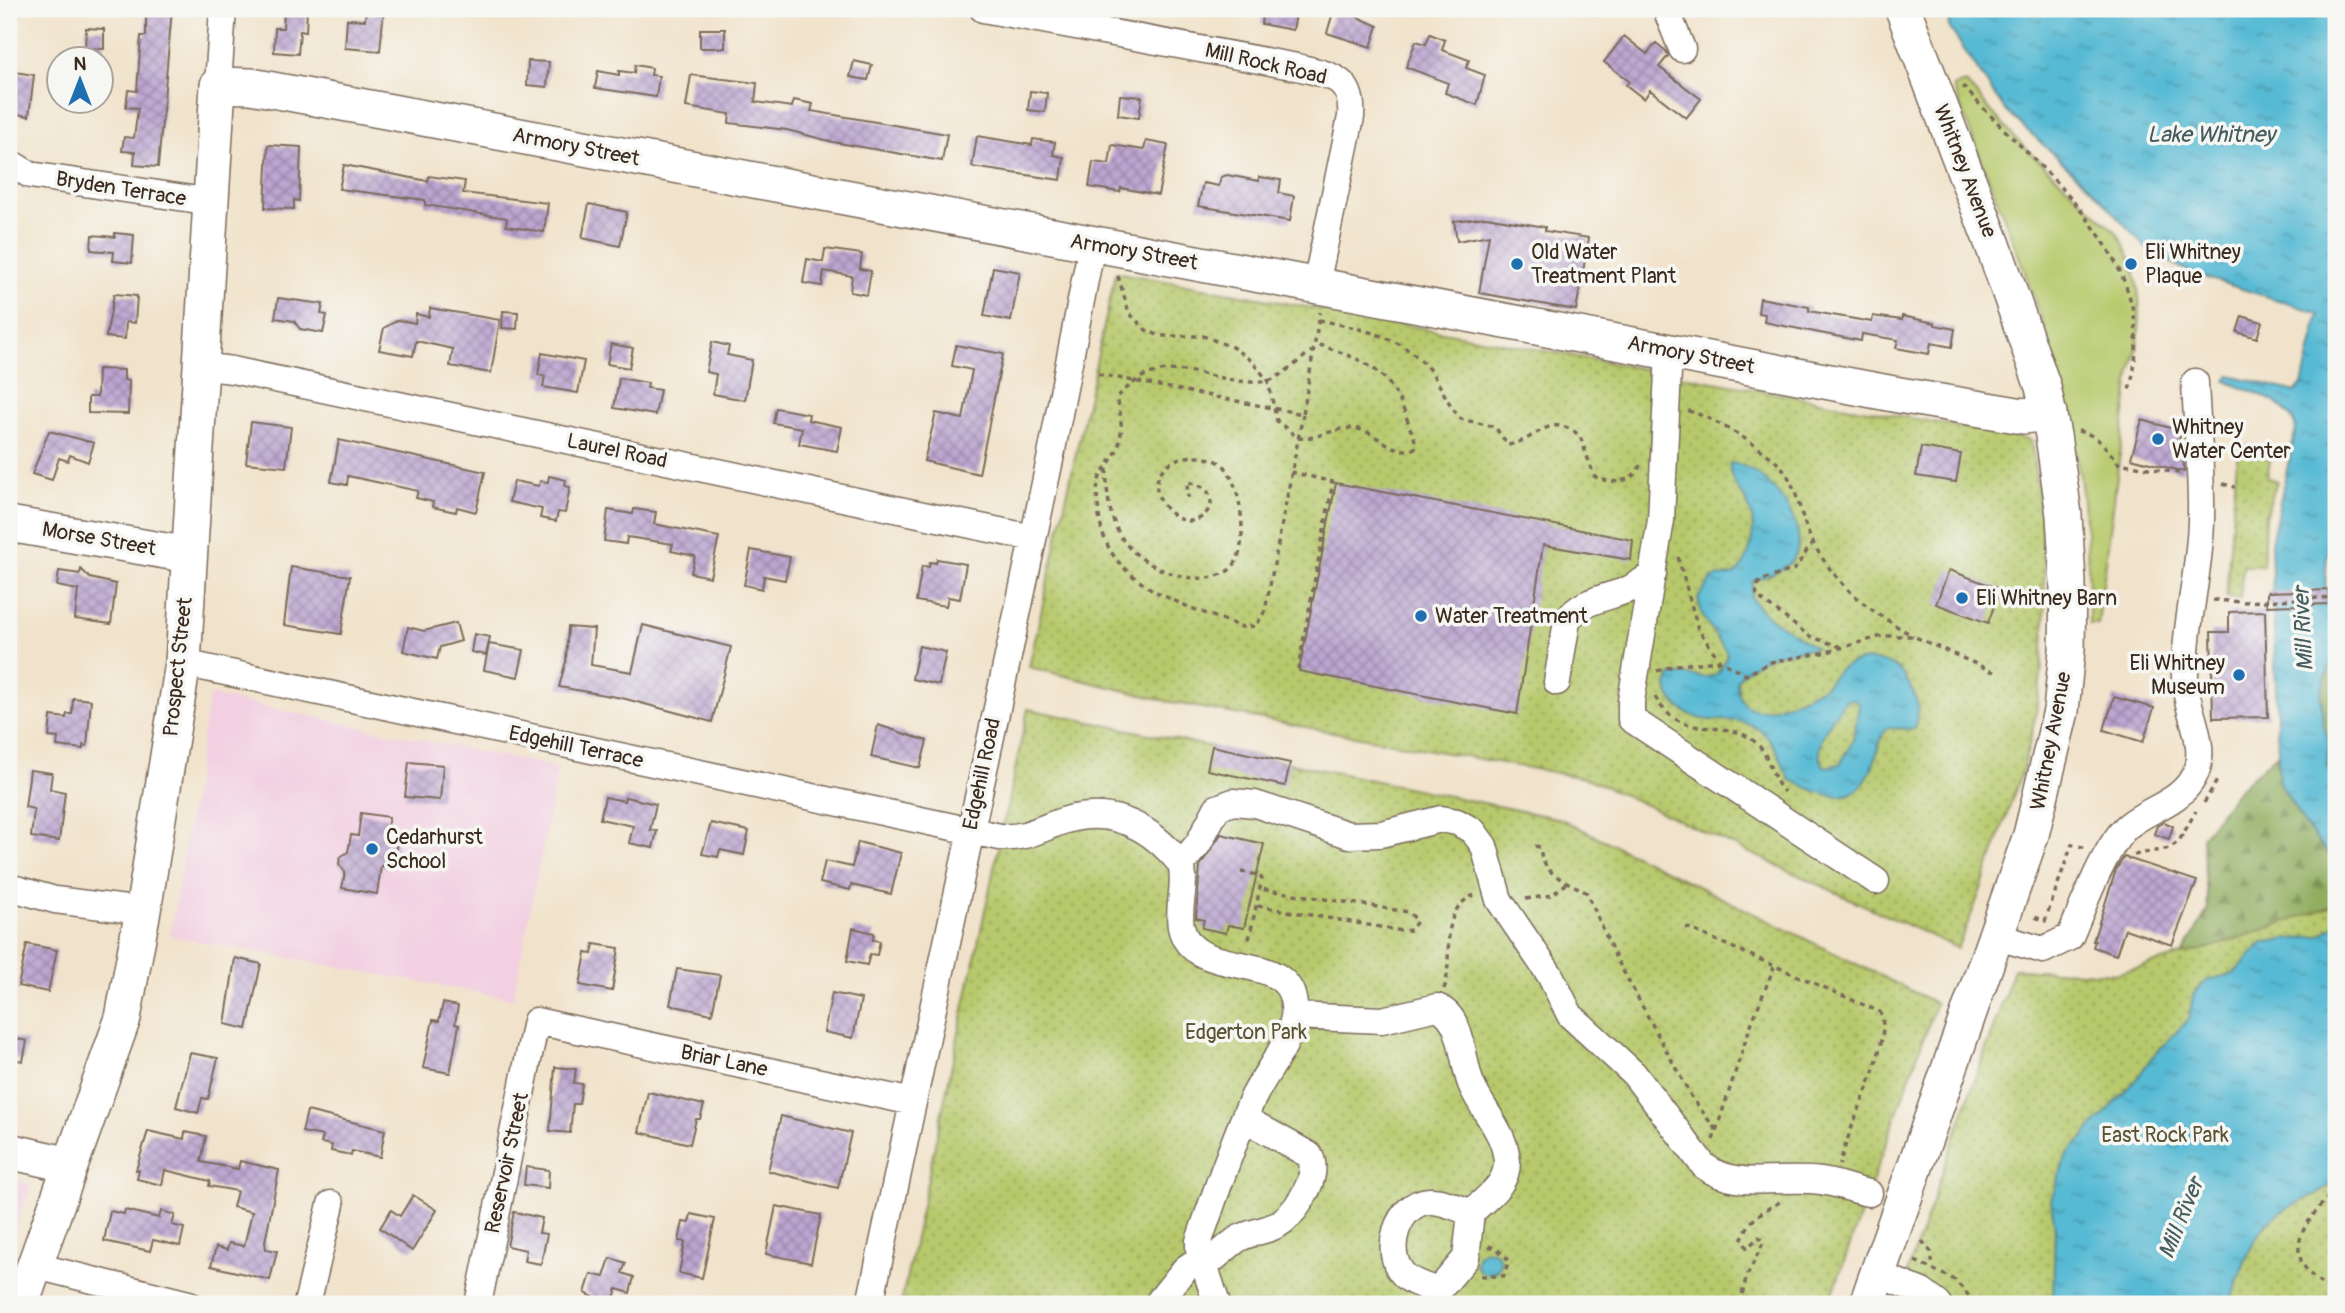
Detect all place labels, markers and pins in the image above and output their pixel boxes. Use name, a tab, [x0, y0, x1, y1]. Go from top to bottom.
place label: Old Water Treatment Plant	[1531, 239, 1677, 290]
place label: Eli Whitney Plaque	[2145, 239, 2241, 290]
marker: Old Water Treatment Plant	[1509, 256, 1525, 272]
marker: Eli Whitney Plaque	[2123, 256, 2139, 272]
place label: Whitney Water Center	[2172, 414, 2291, 465]
marker: Whitney Water Center	[2150, 431, 2166, 447]
place label: Eli Whitney Barn	[1976, 585, 2117, 612]
marker: Eli Whitney Barn	[1954, 590, 1970, 606]
place label: Water Treatment	[1435, 603, 1588, 630]
marker: Water Treatment	[1413, 608, 1429, 624]
place label: Eli Whitney Museum	[2129, 650, 2225, 701]
marker: Eli Whitney Museum	[2231, 667, 2247, 683]
place label: Cedarhurst School	[386, 824, 483, 875]
marker: Cedarhurst School	[364, 841, 380, 857]

